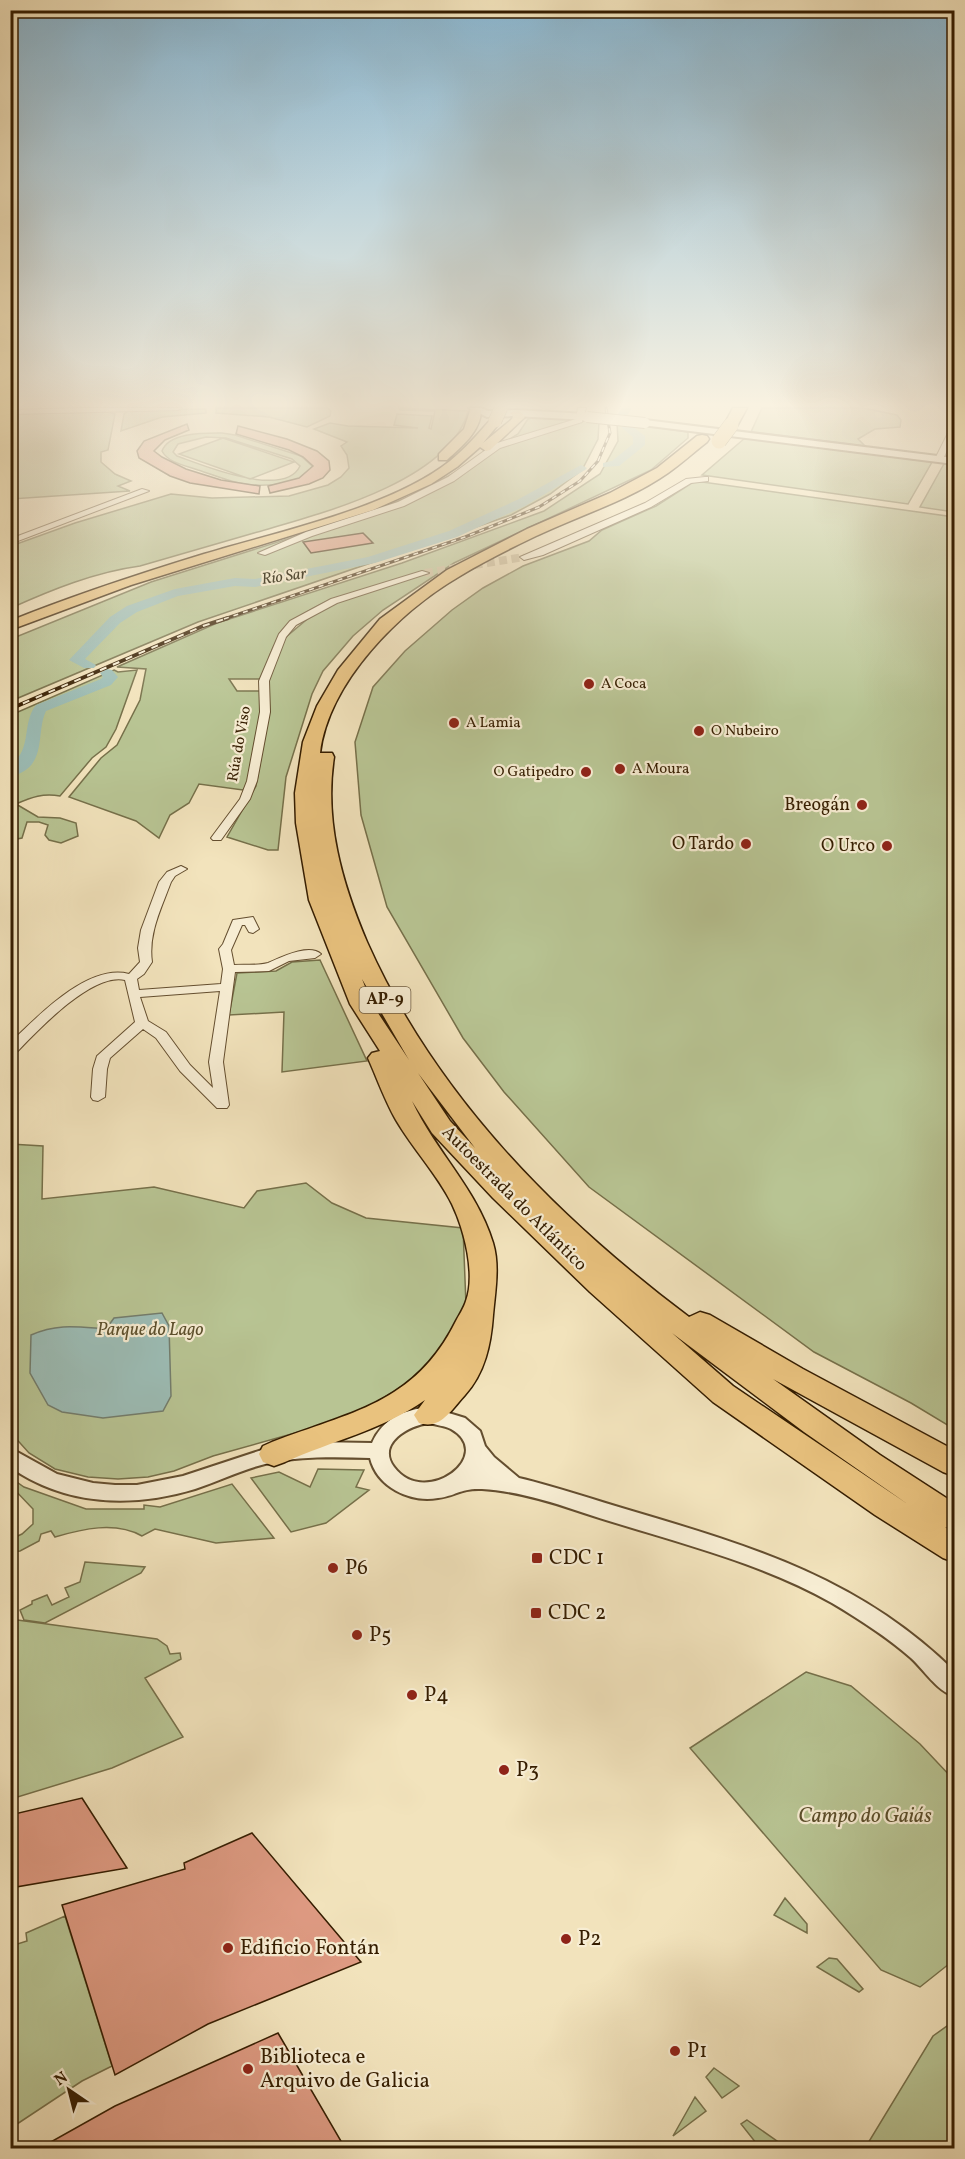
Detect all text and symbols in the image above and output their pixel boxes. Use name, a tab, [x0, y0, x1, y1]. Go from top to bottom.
water label: Río Sar	[260, 563, 309, 591]
place label: A Coca	[601, 674, 647, 695]
marker: A Coca	[582, 677, 596, 691]
street label: Rúa do Viso	[223, 704, 257, 784]
place label: A Lamia	[466, 713, 521, 734]
marker: A Lamia	[447, 716, 461, 730]
place label: O Nubeiro	[711, 721, 779, 742]
marker: O Nubeiro	[692, 724, 706, 738]
place label: A Moura	[632, 759, 689, 780]
place label: O Gatipedro	[494, 762, 574, 783]
marker: A Moura	[613, 762, 627, 776]
marker: O Gatipedro	[579, 765, 593, 779]
place label: Breogán	[784, 793, 850, 818]
marker: Breogán	[855, 798, 869, 812]
place label: O Tardo	[672, 832, 734, 857]
place label: O Urco	[821, 834, 875, 859]
marker: O Tardo	[739, 837, 753, 851]
marker: O Urco	[880, 839, 894, 853]
road number: AP-9	[360, 987, 410, 1013]
street label: Autoestrada do Atlántico	[436, 1121, 592, 1277]
park label: Parque do Lago	[97, 1318, 203, 1343]
place label: CDC 1	[549, 1544, 604, 1573]
marker: CDC 1	[530, 1551, 544, 1565]
place label: P6	[345, 1554, 368, 1583]
marker: P6	[326, 1561, 340, 1575]
place label: CDC 2	[548, 1599, 606, 1628]
marker: CDC 2	[529, 1606, 543, 1620]
place label: P5	[369, 1621, 391, 1650]
marker: P5	[350, 1628, 364, 1642]
place label: P4	[424, 1681, 449, 1710]
marker: P4	[405, 1688, 419, 1702]
place label: P3	[516, 1756, 539, 1785]
marker: P3	[497, 1763, 511, 1777]
park label: Campo do Gaiás	[798, 1802, 932, 1831]
place label: P2	[578, 1925, 601, 1954]
marker: P2	[559, 1932, 573, 1946]
place label: Edificio Fontán	[240, 1934, 380, 1963]
marker: Edificio Fontán	[221, 1941, 235, 1955]
place label: P1	[687, 2037, 707, 2066]
place label: Biblioteca e Arquivo de Galicia	[260, 2043, 430, 2096]
marker: P1	[668, 2044, 682, 2058]
north arrow	[39, 2060, 99, 2120]
marker: Biblioteca e Arquivo de Galicia	[241, 2062, 255, 2076]
text: N	[50, 2067, 73, 2092]

